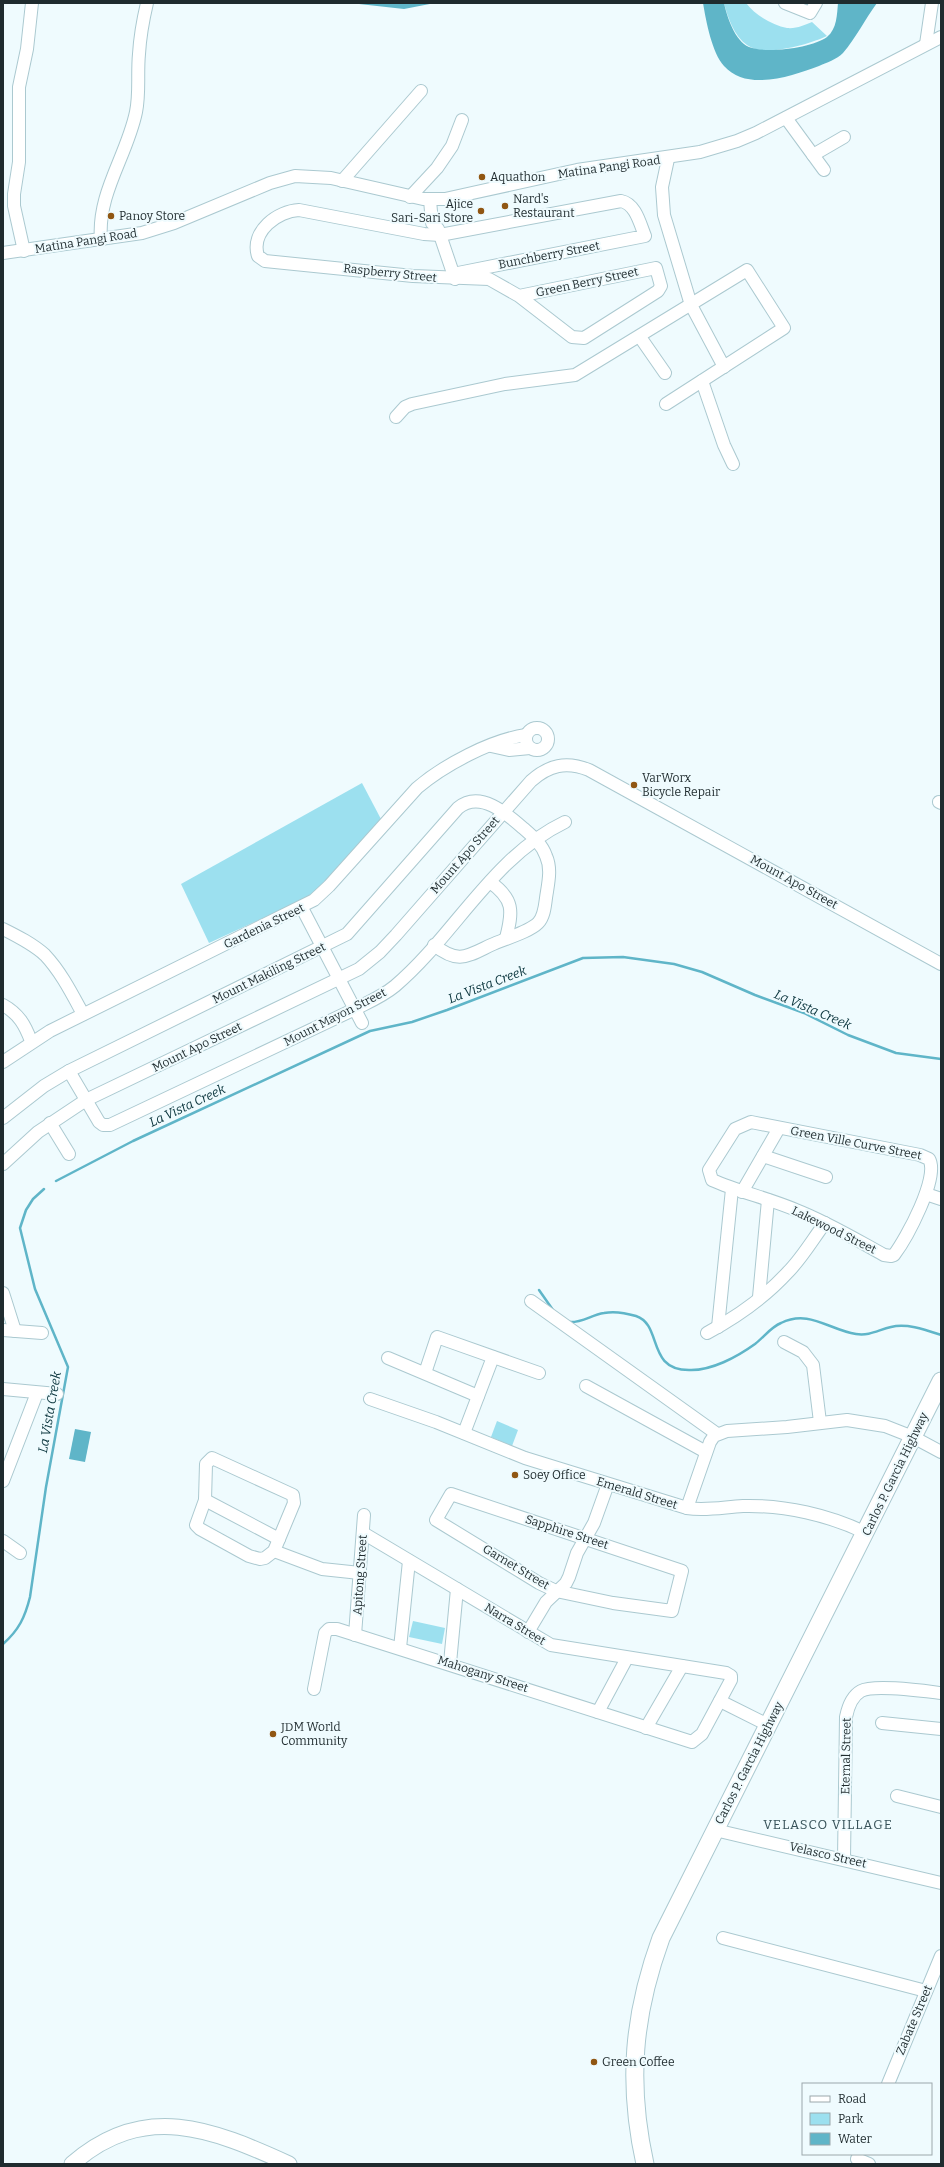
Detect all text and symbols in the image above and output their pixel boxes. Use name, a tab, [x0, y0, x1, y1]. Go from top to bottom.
street label: Matina Pangi Road	[557, 153, 661, 181]
place label: Aquathon	[490, 170, 546, 184]
marker: Aquathon	[477, 172, 487, 182]
place label: Nard's Restaurant	[513, 192, 575, 220]
place label: Ajice Sari-Sari Store	[391, 197, 473, 225]
marker: Nard's Restaurant	[500, 201, 510, 211]
marker: Ajice Sari-Sari Store	[476, 206, 486, 216]
place label: Panoy Store	[119, 209, 185, 223]
marker: Panoy Store	[106, 211, 116, 221]
street label: Matina Pangi Road	[34, 226, 138, 256]
street label: Bunchberry Street	[497, 238, 601, 272]
street label: Raspberry Street	[343, 261, 438, 285]
street label: Green Berry Street	[534, 264, 640, 300]
place label: VarWorx Bicycle Repair	[642, 771, 721, 799]
marker: VarWorx Bicycle Repair	[629, 780, 639, 790]
street label: Mount Apo Street	[428, 813, 503, 896]
street label: Mount Apo Street	[748, 852, 841, 912]
street label: Gardenia Street	[221, 900, 307, 952]
street label: Mount Makiling Street	[210, 939, 328, 1006]
water label: La Vista Creek	[446, 962, 529, 1006]
street label: Mount Mayon Street	[282, 985, 389, 1049]
water label: La Vista Creek	[772, 986, 855, 1033]
street label: Mount Apo Street	[150, 1019, 245, 1075]
water label: La Vista Creek	[147, 1081, 229, 1130]
street label: Green Ville Curve Street	[789, 1123, 923, 1163]
street label: Lakewood Street	[789, 1203, 879, 1257]
water label: La Vista Creek	[35, 1369, 64, 1454]
street label: Carlos P. Garcia Highway	[859, 1409, 931, 1538]
place label: Soey Office	[523, 1468, 585, 1482]
marker: Soey Office	[510, 1470, 520, 1480]
street label: Emerald Street	[595, 1474, 680, 1512]
street label: Sapphire Street	[524, 1512, 611, 1552]
street label: Apitong Street	[350, 1534, 370, 1616]
street label: Garnet Street	[480, 1542, 552, 1593]
street label: Narra Street	[482, 1600, 549, 1648]
street label: Mahogany Street	[436, 1653, 531, 1695]
street label: Carlos P. Garcia Highway	[712, 1699, 786, 1827]
street label: Eternal Street	[838, 1717, 854, 1795]
place label: JDM World Community	[280, 1720, 348, 1748]
marker: JDM World Community	[268, 1729, 278, 1739]
district label: VELASCO VILLAGE	[763, 1817, 893, 1832]
street label: Velasco Street	[788, 1839, 869, 1871]
street label: Zabate Street	[893, 1982, 935, 2057]
place label: Green Coffee	[602, 2055, 675, 2069]
marker: Green Coffee	[589, 2057, 599, 2067]
legend	[802, 2083, 932, 2155]
text: Road	[838, 2092, 866, 2106]
text: Park	[838, 2112, 864, 2126]
text: Water	[838, 2132, 873, 2146]

